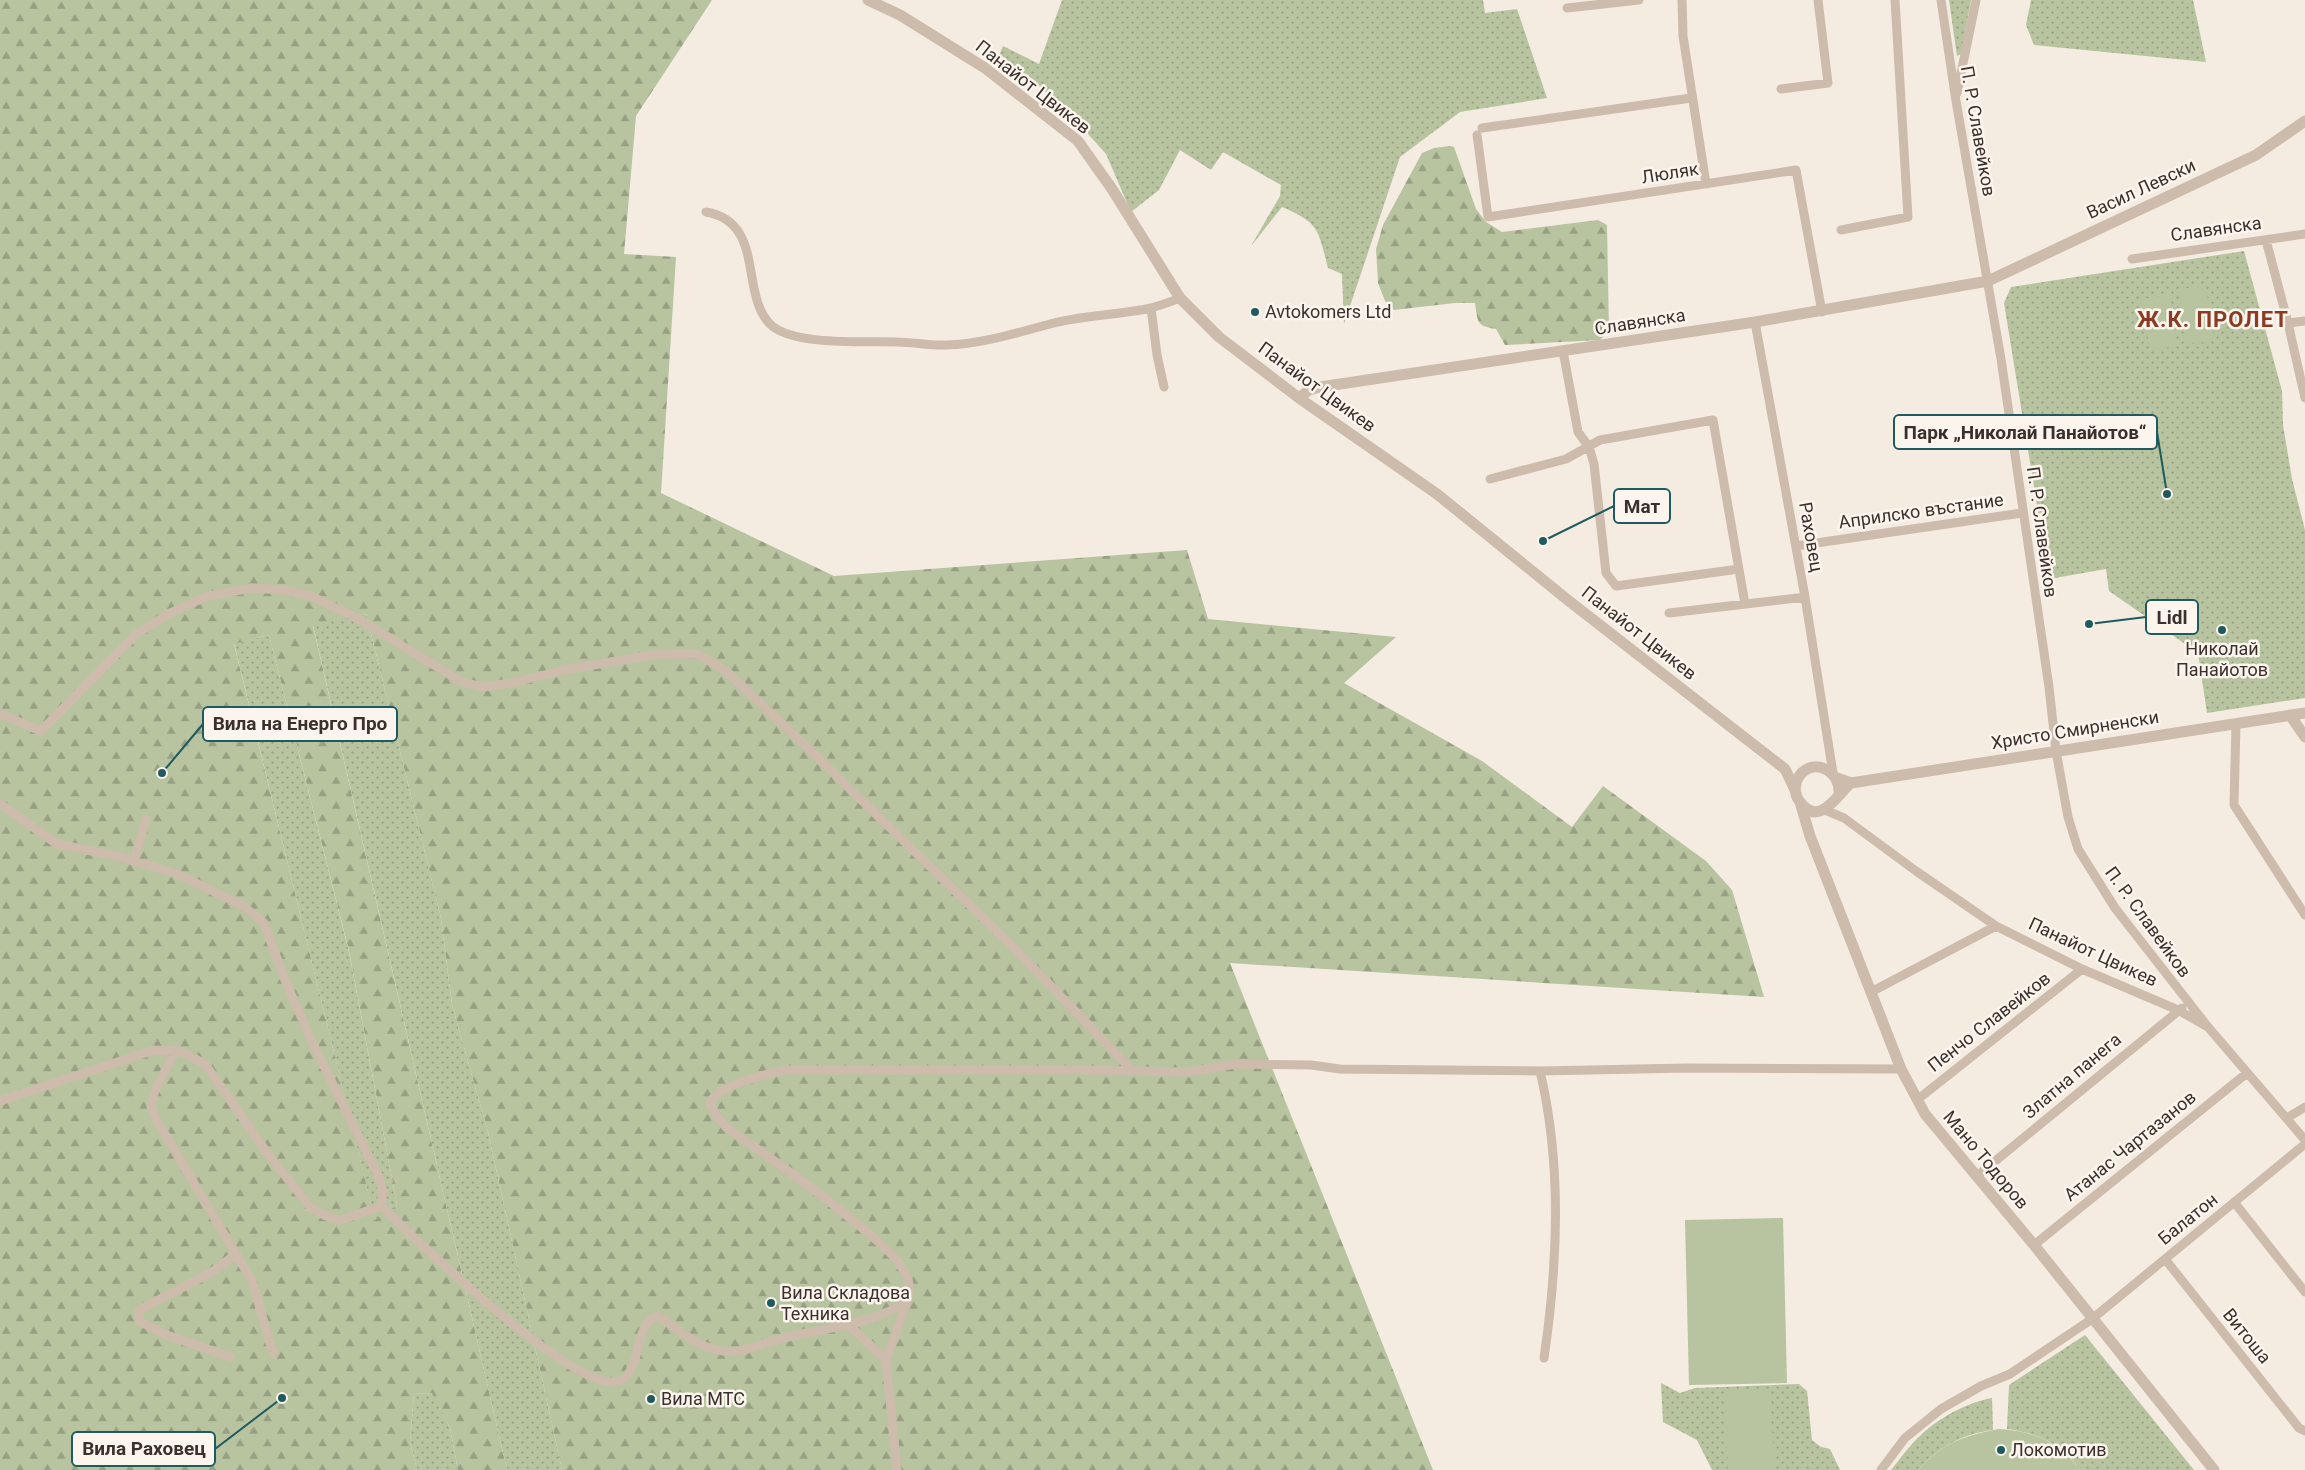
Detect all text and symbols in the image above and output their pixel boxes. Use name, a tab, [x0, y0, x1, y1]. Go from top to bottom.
street label: Панайот Цвикев	[972, 35, 1095, 138]
street label: П. Р. Славейков	[1957, 64, 2000, 198]
street label: Васил Левски	[2083, 154, 2199, 223]
street label: Люляк	[1640, 158, 1700, 187]
street label: Славянска	[2169, 212, 2263, 245]
place label: Avtokomers Ltd	[1265, 301, 1391, 322]
street label: Славянска	[1593, 304, 1687, 339]
marker: Avtokomers Ltd	[1249, 306, 1261, 318]
district label: Ж.К. ПРОЛЕТ	[2137, 307, 2289, 332]
street label: Панайот Цвикев	[1255, 337, 1380, 436]
callout: Парк „Николай Панайотов“	[1894, 415, 2157, 449]
text: Парк „Николай Панайотов“	[1904, 421, 2147, 444]
street label: П. Р. Славейков	[2023, 465, 2062, 599]
callout: Мат	[1614, 489, 1670, 523]
street label: Априлско въстание	[1837, 489, 2005, 532]
text: Мат	[1624, 495, 1660, 518]
street label: Раховец	[1795, 500, 1828, 574]
street label: Панайот Цвикев	[1578, 581, 1701, 684]
callout: Lidl	[2146, 600, 2198, 634]
text: Lidl	[2156, 606, 2188, 629]
marker: Николай Панайотов	[2216, 624, 2228, 636]
place label: Николай Панайотов	[2176, 638, 2268, 680]
street label: Христо Смирненски	[1990, 706, 2160, 753]
callout: Вила на Енерго Про	[203, 707, 397, 741]
text: Вила на Енерго Про	[213, 712, 388, 735]
street label: П. Р. Славейков	[2101, 862, 2196, 981]
street label: Панайот Цвикев	[2025, 913, 2161, 991]
street label: Пенчо Славейков	[1923, 967, 2054, 1076]
street label: Златна панега	[2018, 1029, 2125, 1123]
street label: Атанас Чартазанов	[2060, 1086, 2200, 1205]
street label: Мано Тодоров	[1939, 1106, 2033, 1213]
street label: Балатон	[2154, 1188, 2222, 1249]
place label: Вила Складова Техника	[781, 1282, 910, 1324]
marker: Вила Складова Техника	[765, 1297, 777, 1309]
street label: Витоша	[2219, 1304, 2276, 1367]
place label: Вила МТС	[661, 1388, 745, 1409]
marker: Вила МТС	[645, 1393, 657, 1405]
callout: Вила Раховец	[72, 1432, 215, 1466]
text: Вила Раховец	[82, 1437, 206, 1460]
place label: Локомотив	[2011, 1439, 2107, 1460]
marker: Локомотив	[1995, 1444, 2007, 1456]

